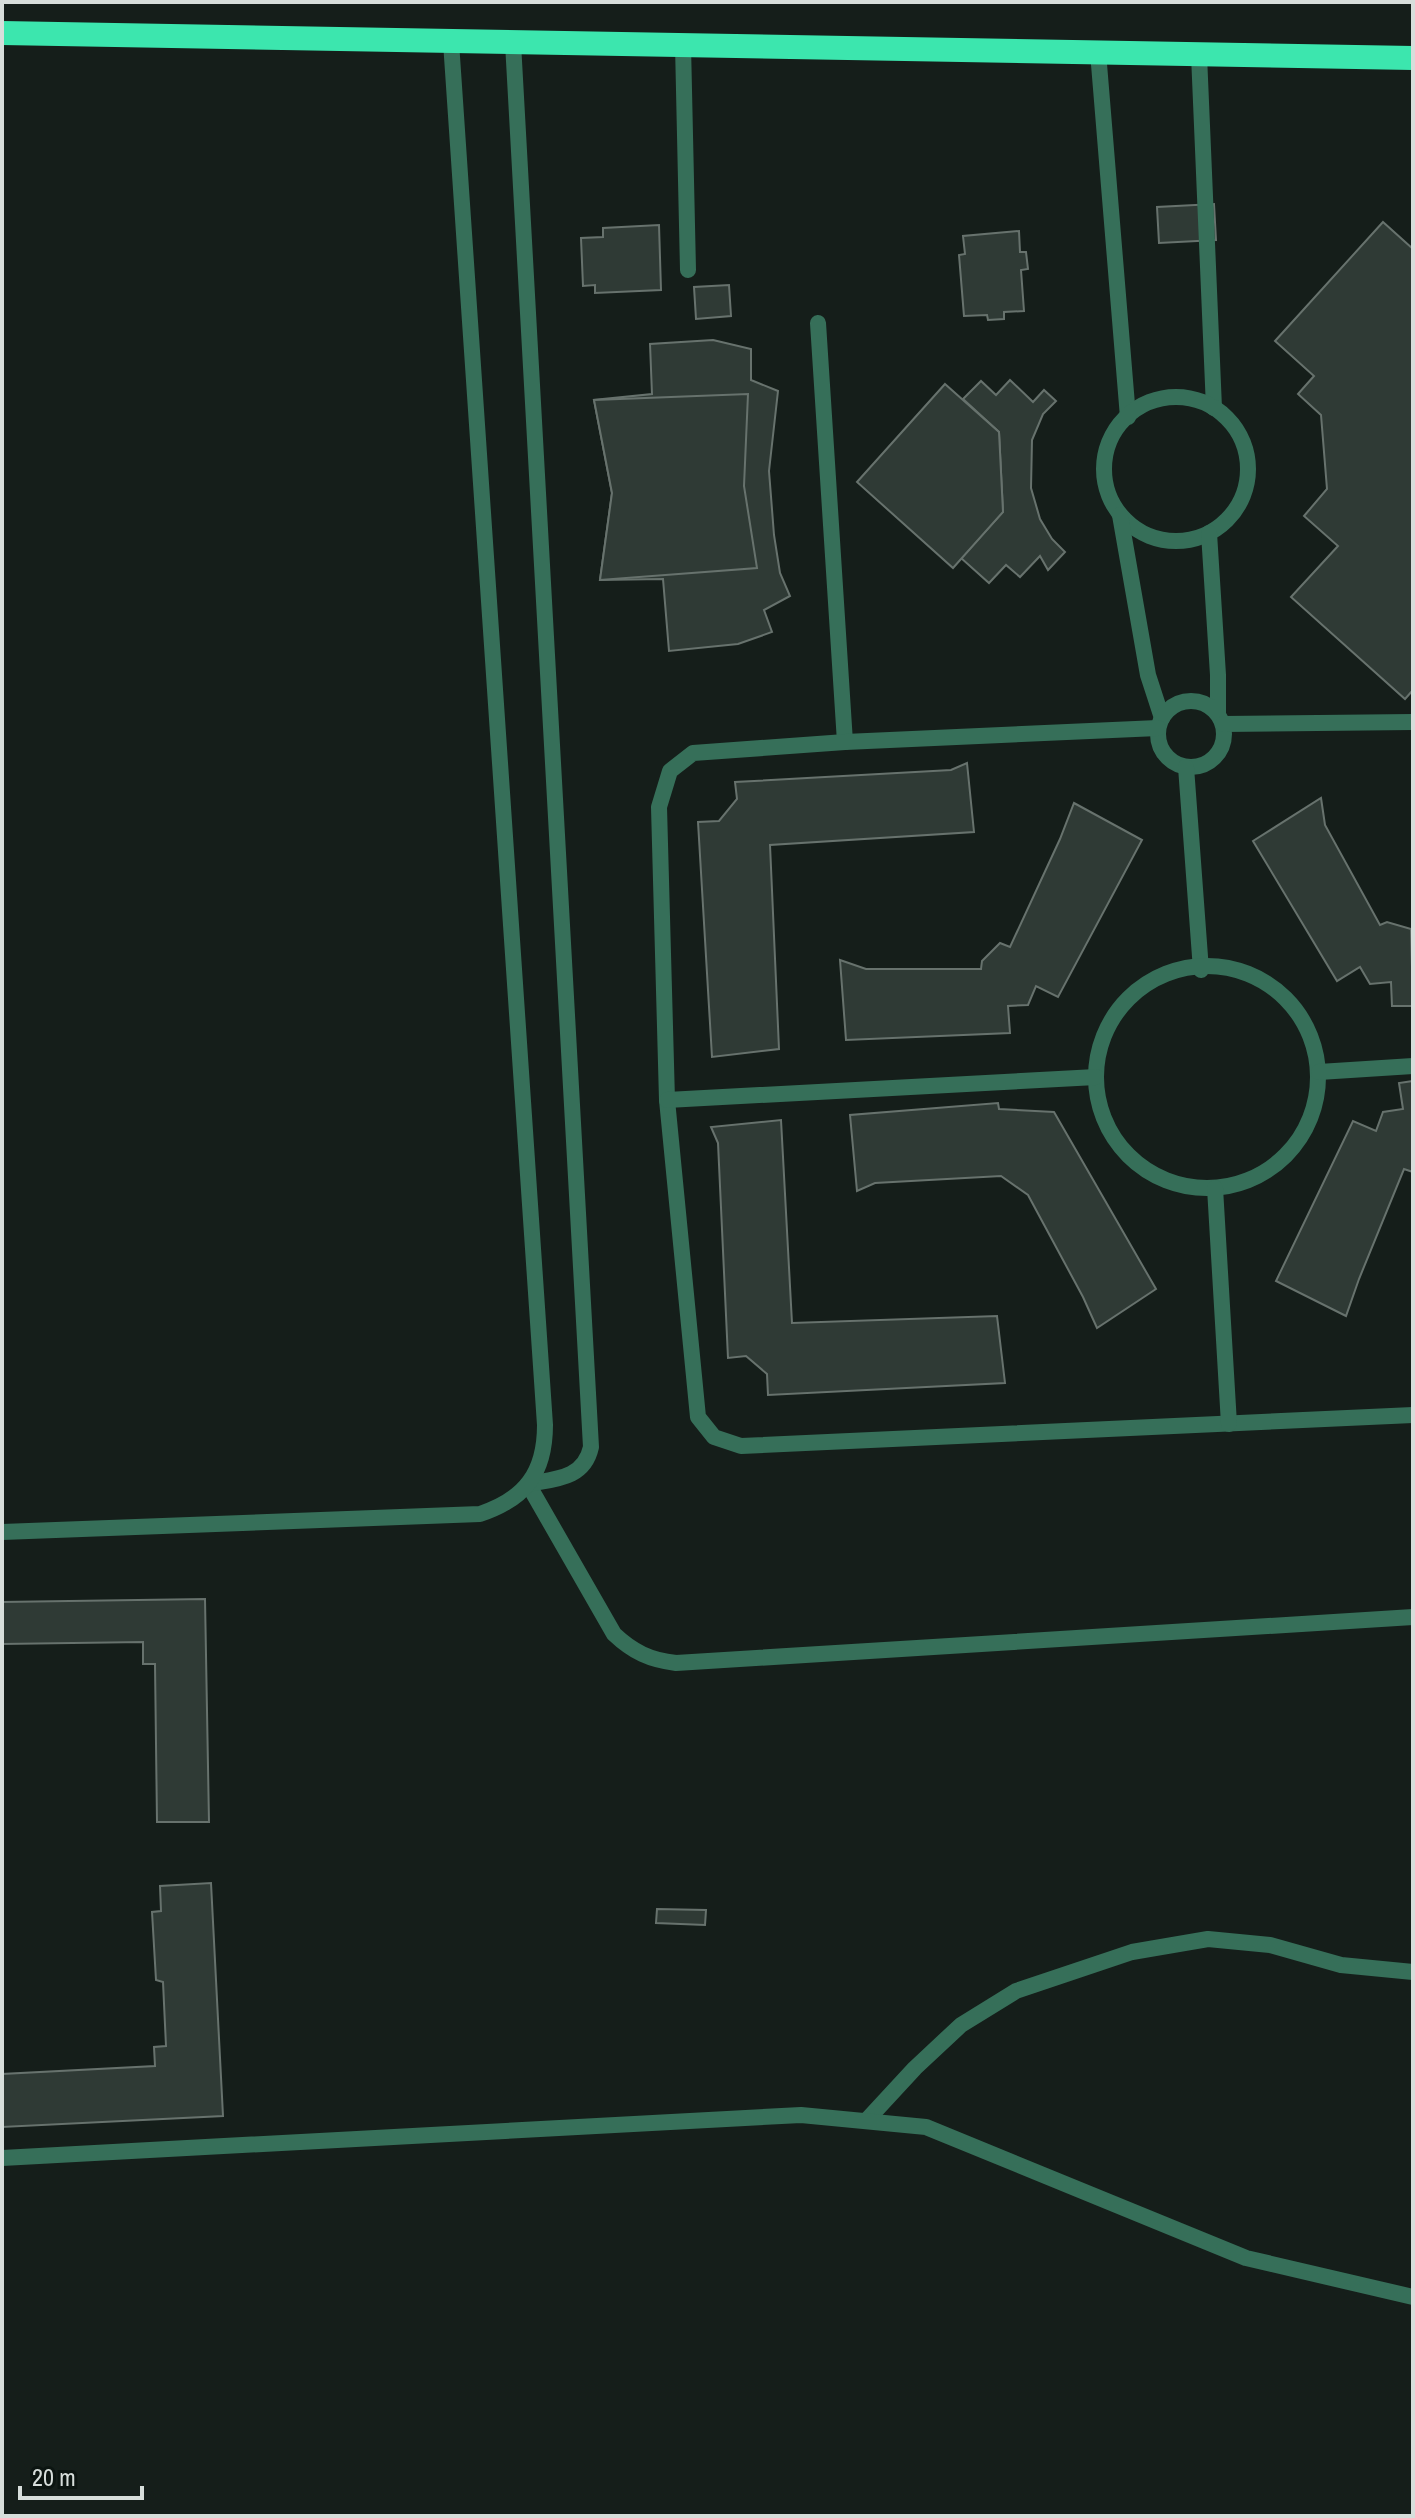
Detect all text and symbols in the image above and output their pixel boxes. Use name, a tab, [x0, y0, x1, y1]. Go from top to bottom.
scale bar	[20, 2450, 142, 2500]
text: 20 m	[32, 2461, 76, 2493]

